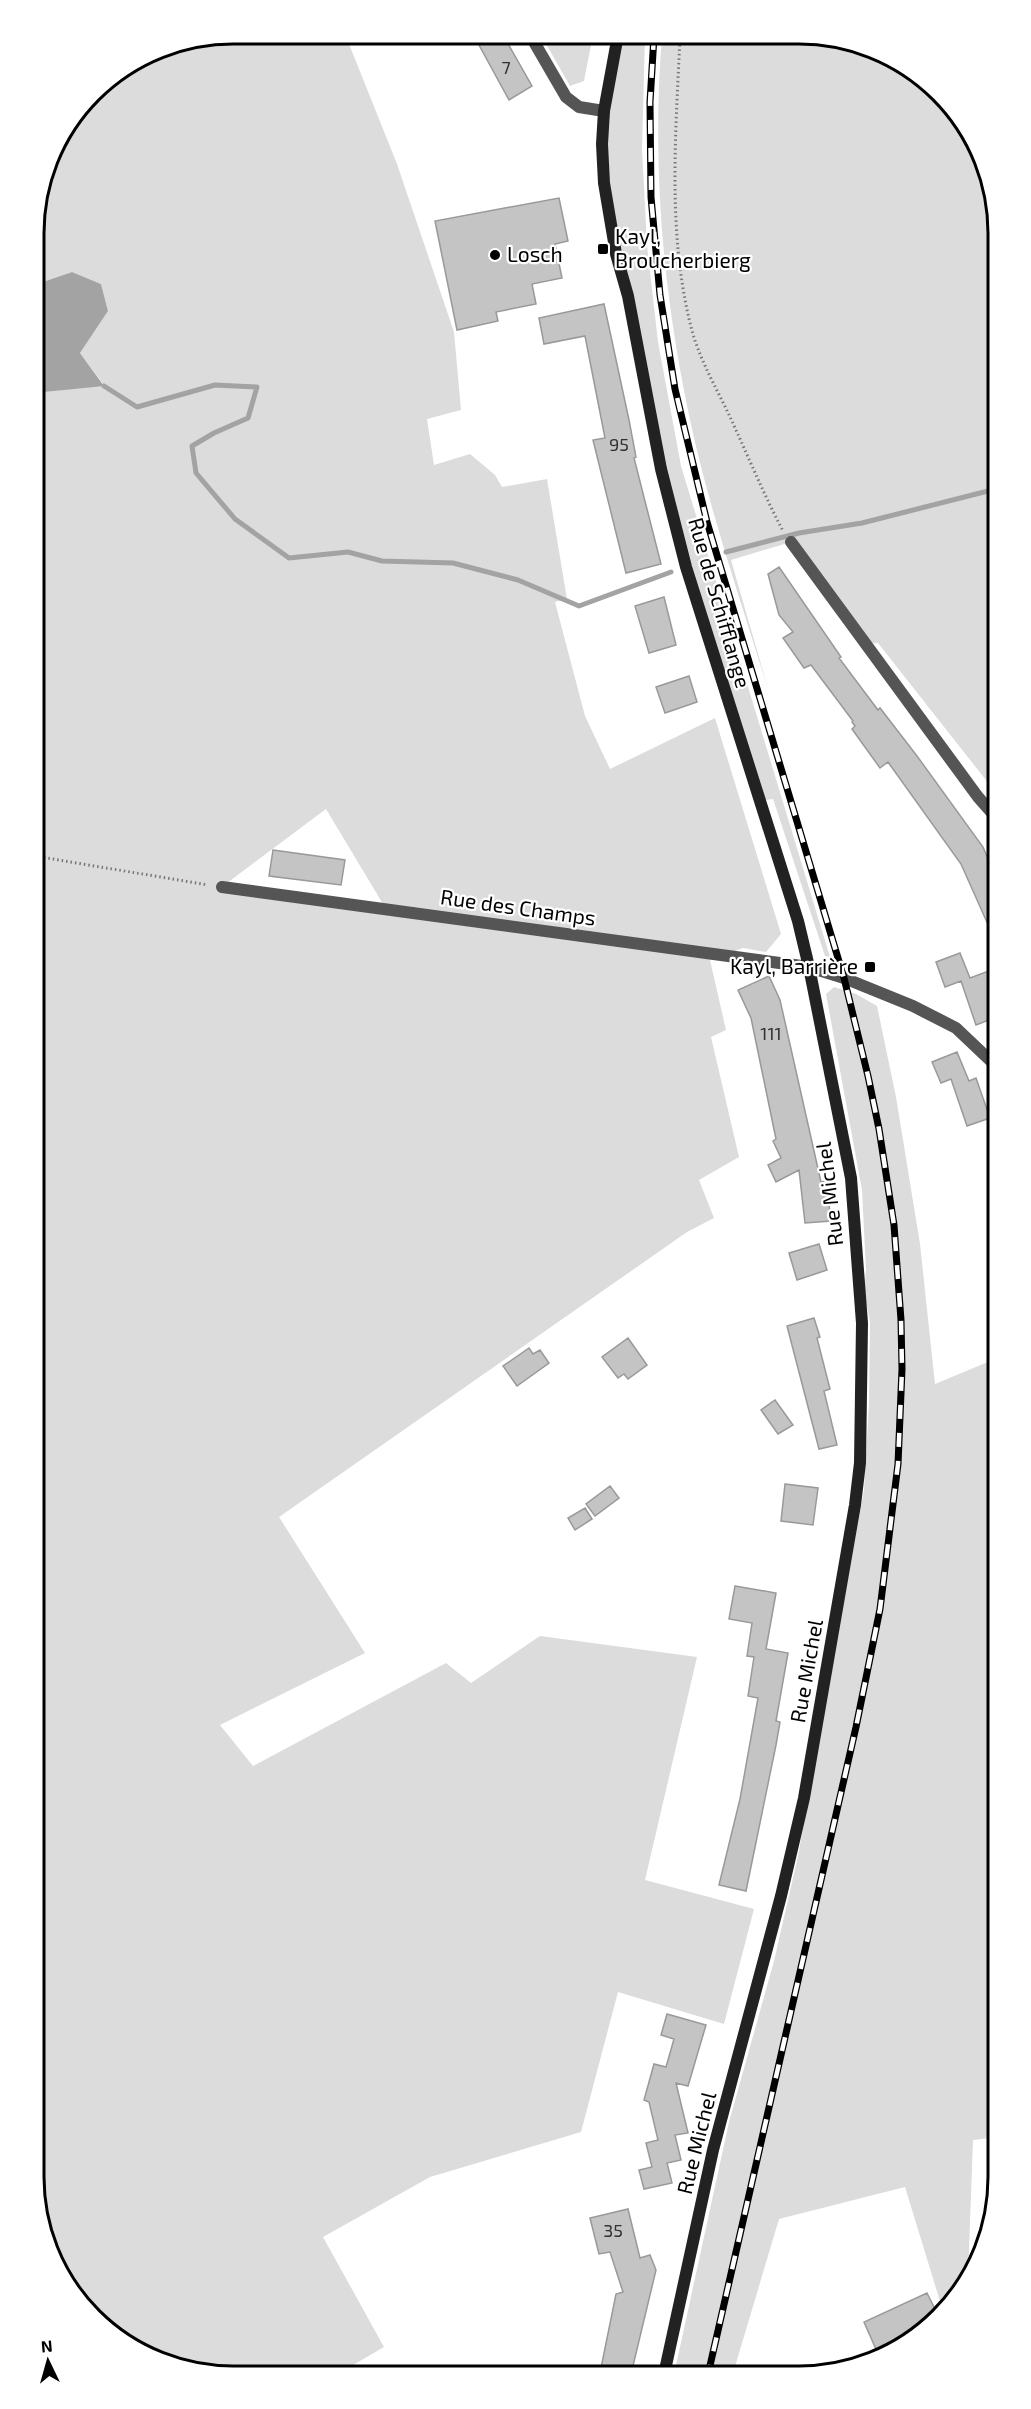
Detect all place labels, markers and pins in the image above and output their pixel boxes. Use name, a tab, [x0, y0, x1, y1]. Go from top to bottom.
place label: Kayl, Broucherbierg	[615, 223, 751, 272]
place label: Losch	[507, 241, 563, 266]
marker: Kayl, Broucherbierg	[596, 242, 610, 256]
marker: Losch	[488, 248, 502, 262]
place label: Kayl, Barrière	[730, 953, 858, 978]
marker: Kayl, Barrière	[863, 960, 877, 974]

